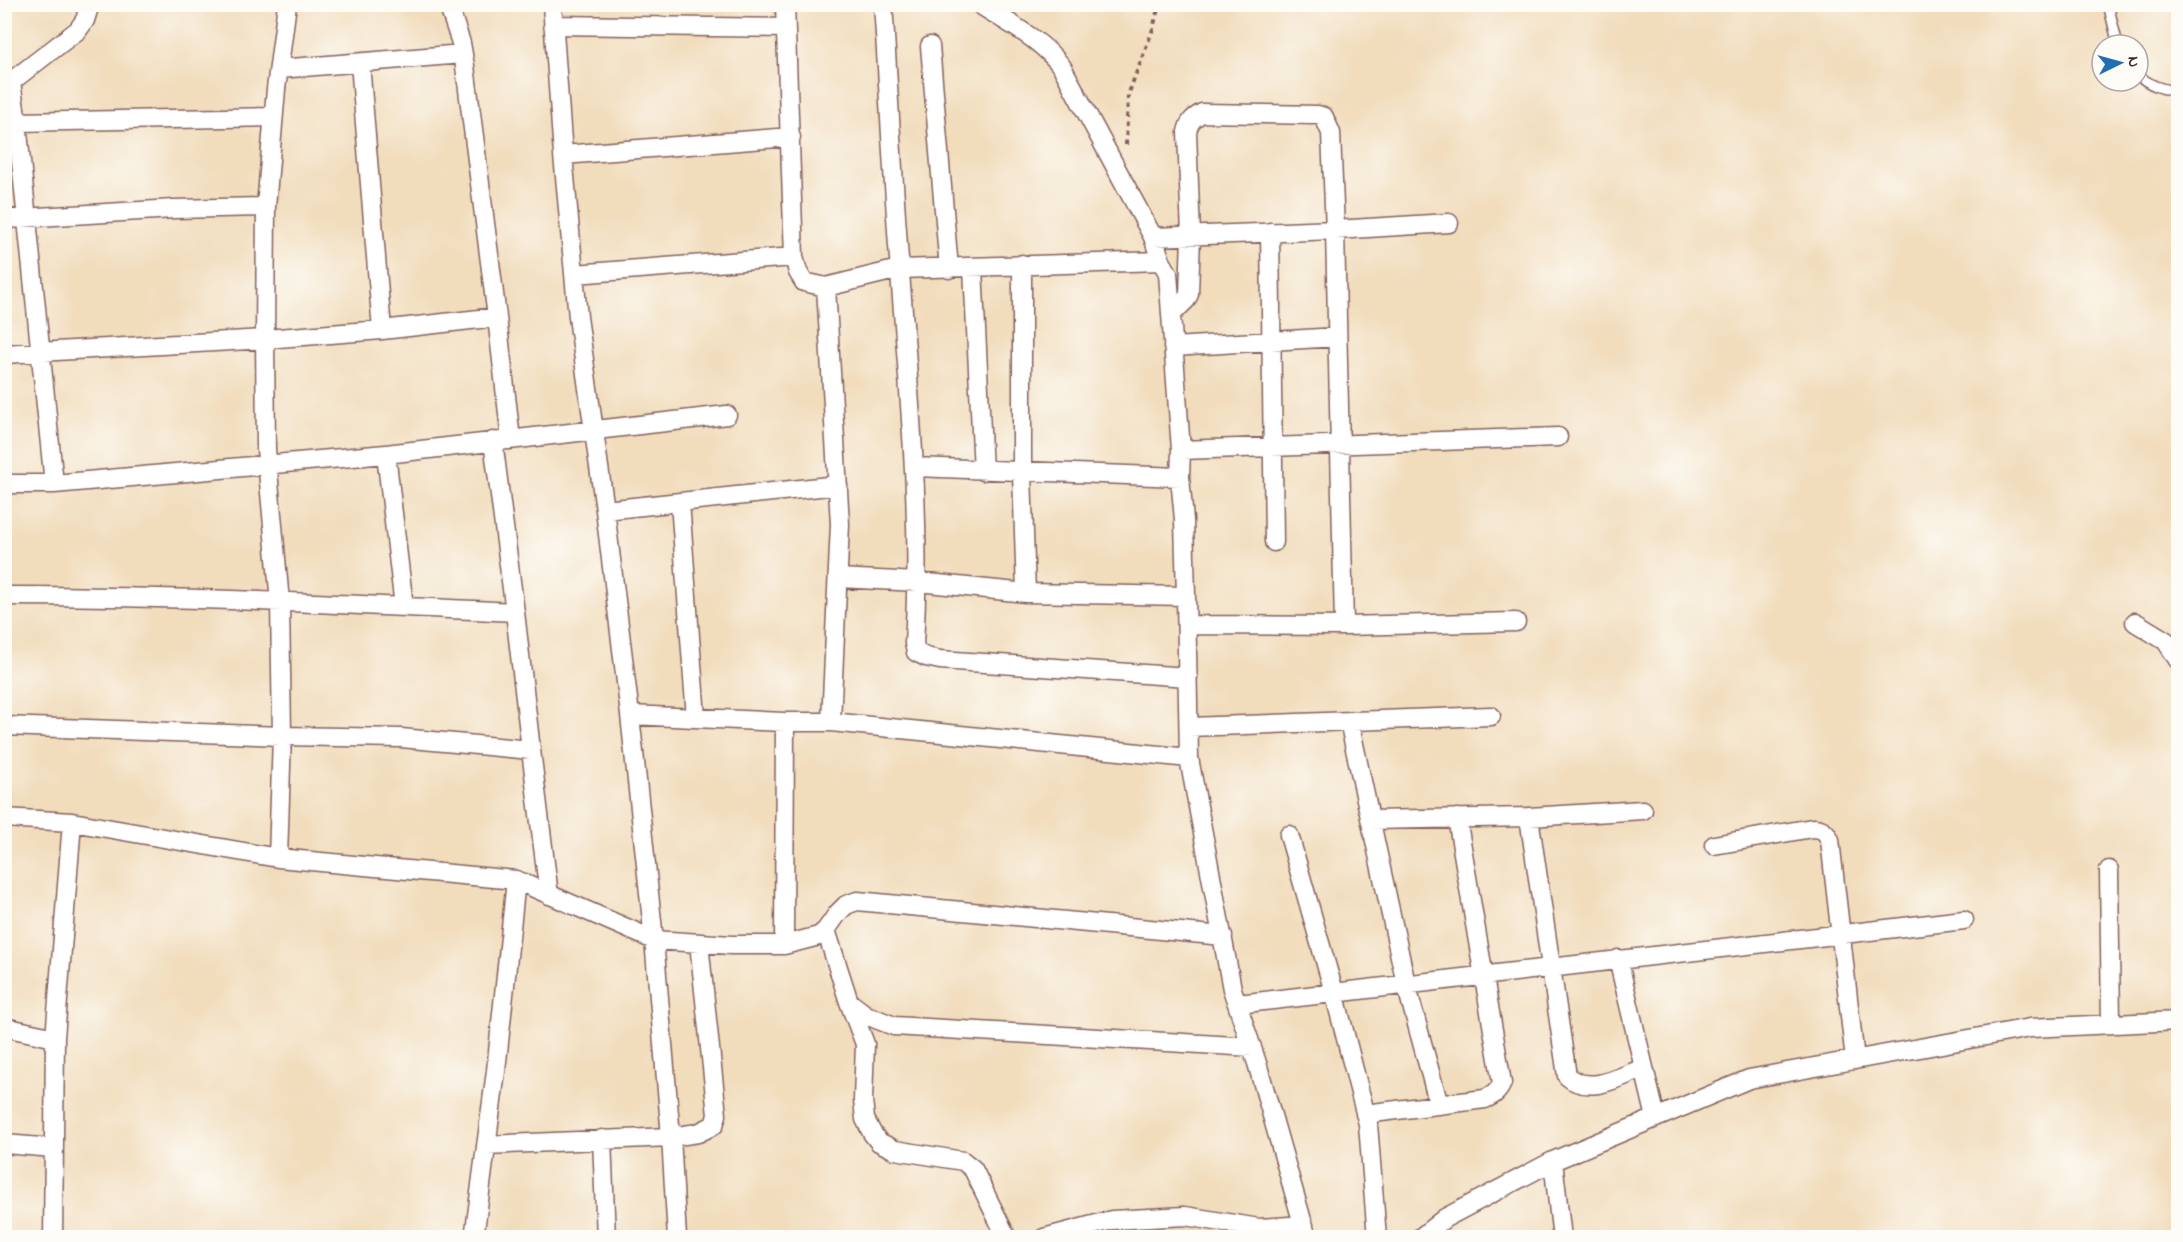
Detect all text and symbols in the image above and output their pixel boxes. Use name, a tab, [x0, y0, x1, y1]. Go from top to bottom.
north arrow	[2090, 33, 2150, 93]
text: N	[2121, 55, 2145, 68]

